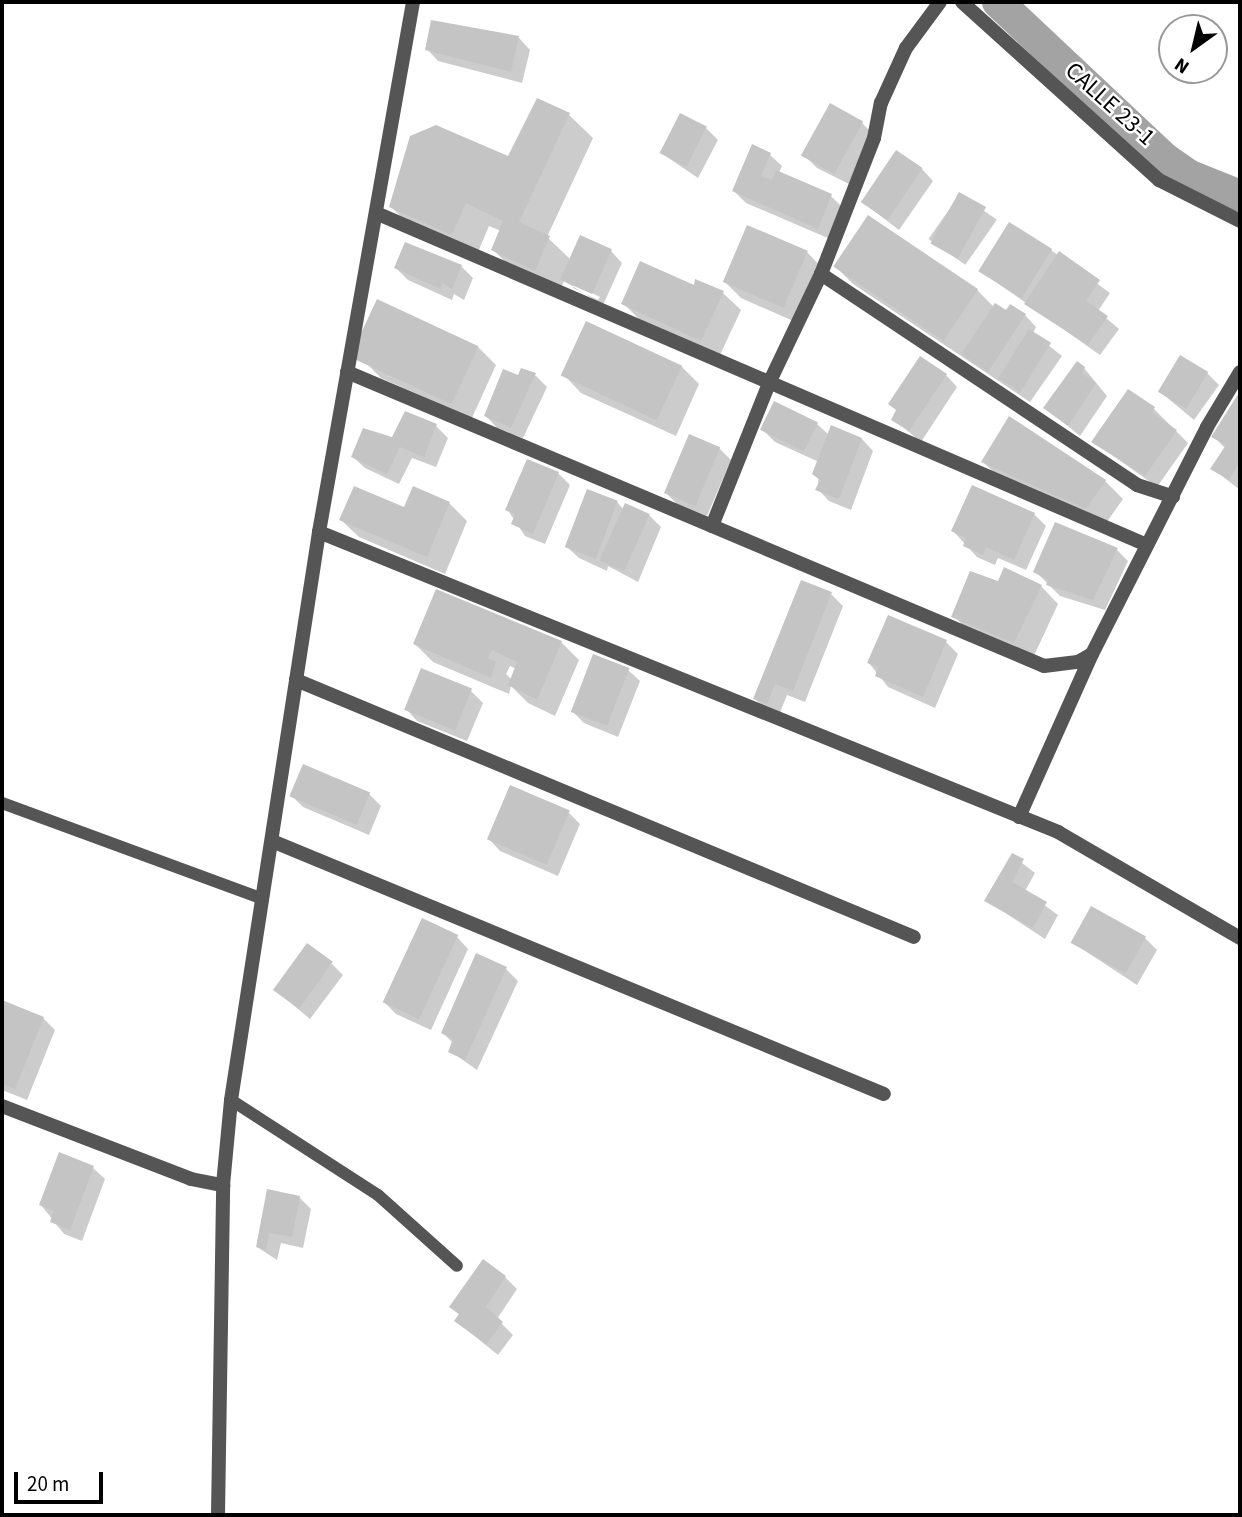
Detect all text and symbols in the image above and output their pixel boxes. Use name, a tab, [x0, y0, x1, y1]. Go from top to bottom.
north arrow	[1158, 14, 1228, 84]
text: N	[1169, 50, 1195, 80]
street label: CALLE 23-1	[1059, 56, 1161, 152]
scale bar	[18, 1458, 107, 1502]
text: 20 m	[27, 1469, 69, 1499]

